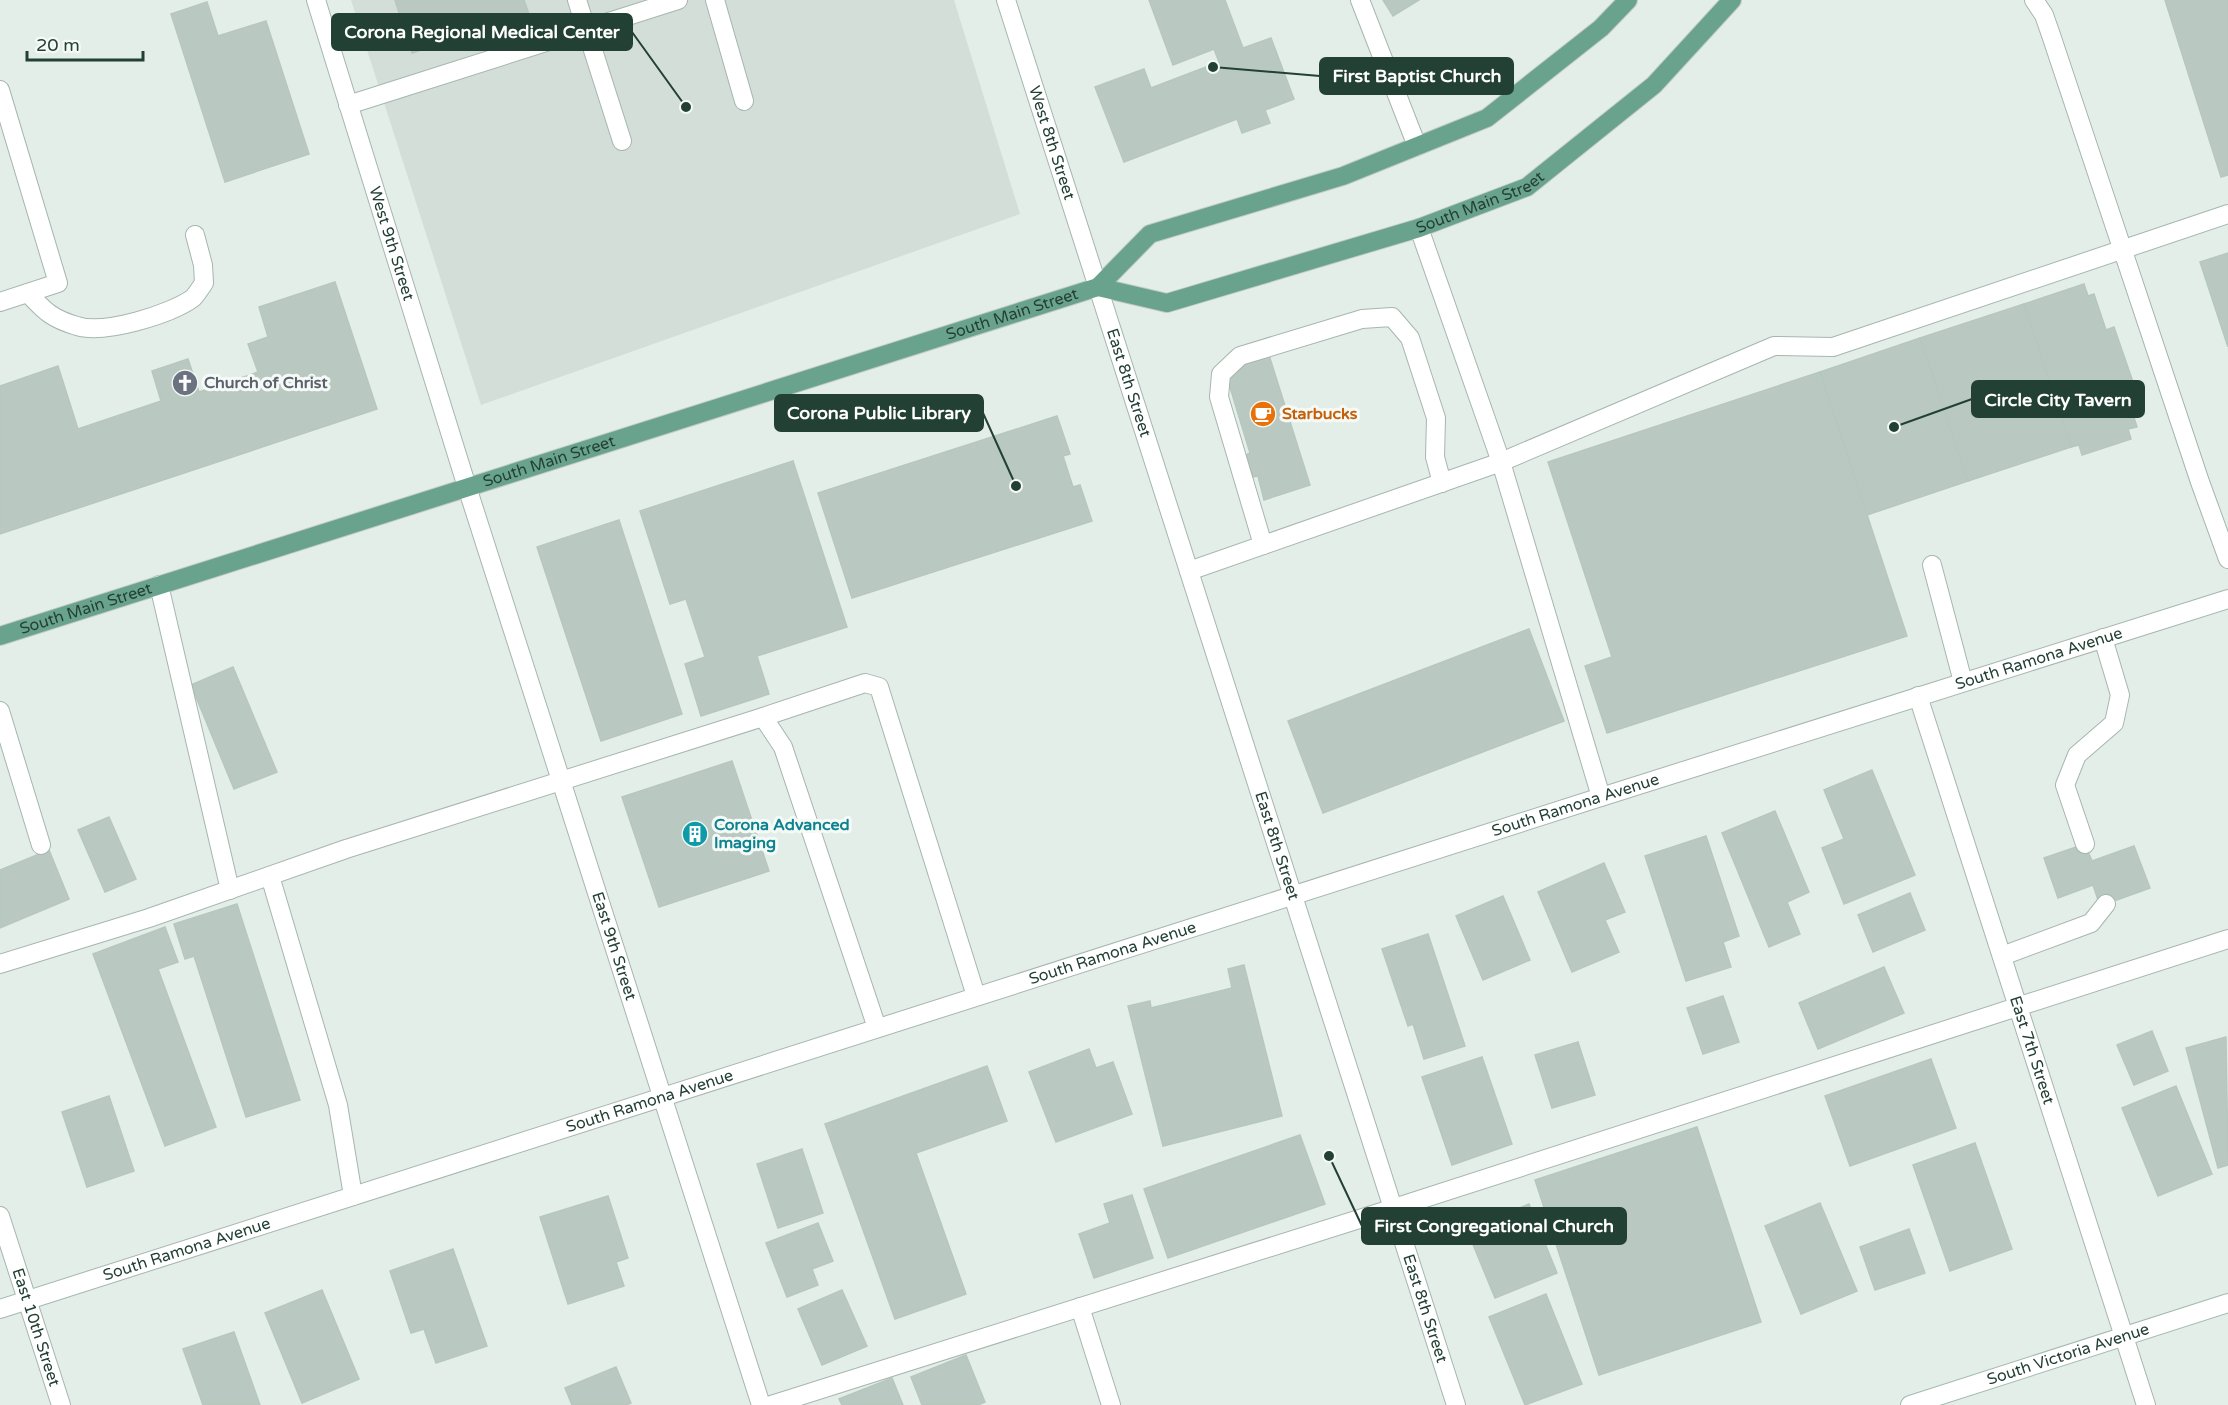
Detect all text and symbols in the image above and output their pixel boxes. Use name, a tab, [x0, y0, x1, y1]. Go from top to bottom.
callout: Corona Regional Medical Center	[332, 14, 632, 50]
text: Corona Regional Medical Center	[344, 21, 621, 43]
scale bar	[27, 24, 142, 62]
text: 20 m	[36, 34, 80, 56]
callout: First Baptist Church	[1320, 58, 1513, 94]
text: First Baptist Church	[1332, 65, 1502, 87]
street label: West 8th Street	[1024, 83, 1079, 202]
street label: South Main Street	[1413, 167, 1548, 238]
street label: West 9th Street	[364, 184, 419, 303]
street label: South Main Street	[944, 284, 1081, 345]
street label: East 8th Street	[1102, 326, 1155, 440]
church icon: Church of Christ	[170, 368, 200, 398]
place label: Church of Christ	[204, 373, 328, 393]
callout: Circle City Tavern	[1972, 381, 2144, 417]
text: Circle City Tavern	[1984, 389, 2132, 411]
callout: Corona Public Library	[775, 395, 983, 431]
cafe icon: Starbucks	[1248, 399, 1278, 429]
text: Corona Public Library	[787, 402, 971, 424]
place label: Starbucks	[1282, 404, 1358, 424]
street label: South Main Street	[480, 431, 618, 492]
street label: South Main Street	[17, 578, 154, 639]
street label: South Ramona Avenue	[1953, 623, 2125, 695]
street label: South Ramona Avenue	[1489, 769, 1662, 841]
street label: East 8th Street	[1250, 789, 1304, 903]
place label: Corona Advanced Imaging	[714, 815, 850, 853]
building icon: Corona Advanced Imaging	[680, 819, 710, 849]
street label: East 9th Street	[587, 889, 641, 1003]
street label: South Ramona Avenue	[1026, 917, 1199, 989]
street label: East 7th Street	[2005, 993, 2059, 1107]
street label: South Ramona Avenue	[563, 1065, 736, 1137]
callout: First Congregational Church	[1362, 1208, 1626, 1244]
street label: South Ramona Avenue	[101, 1213, 273, 1285]
text: First Congregational Church	[1374, 1215, 1614, 1237]
street label: East 8th Street	[1398, 1252, 1452, 1365]
street label: East 10th Street	[8, 1266, 64, 1389]
street label: South Victoria Avenue	[1984, 1319, 2152, 1390]

